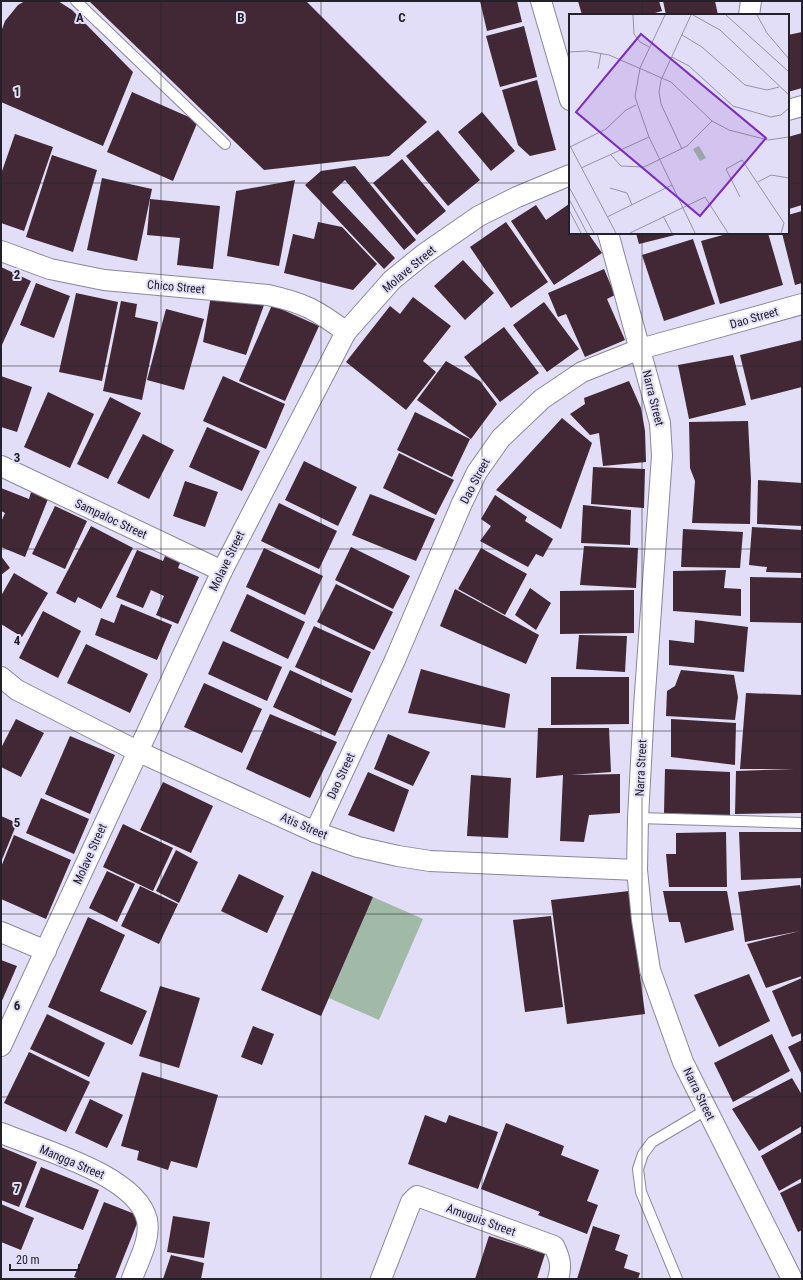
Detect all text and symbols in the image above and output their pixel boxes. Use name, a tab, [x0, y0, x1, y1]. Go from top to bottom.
text: A	[76, 10, 84, 25]
text: B	[237, 10, 245, 25]
text: C	[398, 10, 406, 25]
inset map	[569, 14, 789, 234]
text: 1	[14, 84, 20, 99]
street label: Molave Street	[380, 242, 439, 295]
text: 2	[14, 267, 21, 282]
street label: Chico Street	[147, 278, 206, 297]
street label: Dao Street	[728, 304, 780, 332]
street label: Narra Street	[639, 369, 667, 428]
text: 3	[14, 450, 20, 465]
street label: Dao Street	[457, 455, 493, 506]
street label: Sampaloc Street	[73, 496, 150, 542]
street label: Molave Street	[206, 528, 248, 593]
text: 4	[14, 633, 21, 648]
street label: Narra Street	[633, 739, 650, 797]
street label: Dao Street	[324, 750, 358, 801]
street label: Atis Street	[278, 810, 330, 842]
text: 5	[14, 815, 21, 830]
street label: Molave Street	[70, 821, 110, 887]
text: 6	[14, 998, 21, 1013]
street label: Narra Street	[680, 1065, 718, 1123]
street label: Mangga Street	[37, 1142, 107, 1182]
text: 7	[14, 1181, 21, 1196]
street label: Amuguis Street	[445, 1201, 518, 1239]
scale bar	[10, 1246, 79, 1272]
text: 20 m	[16, 1253, 40, 1267]

